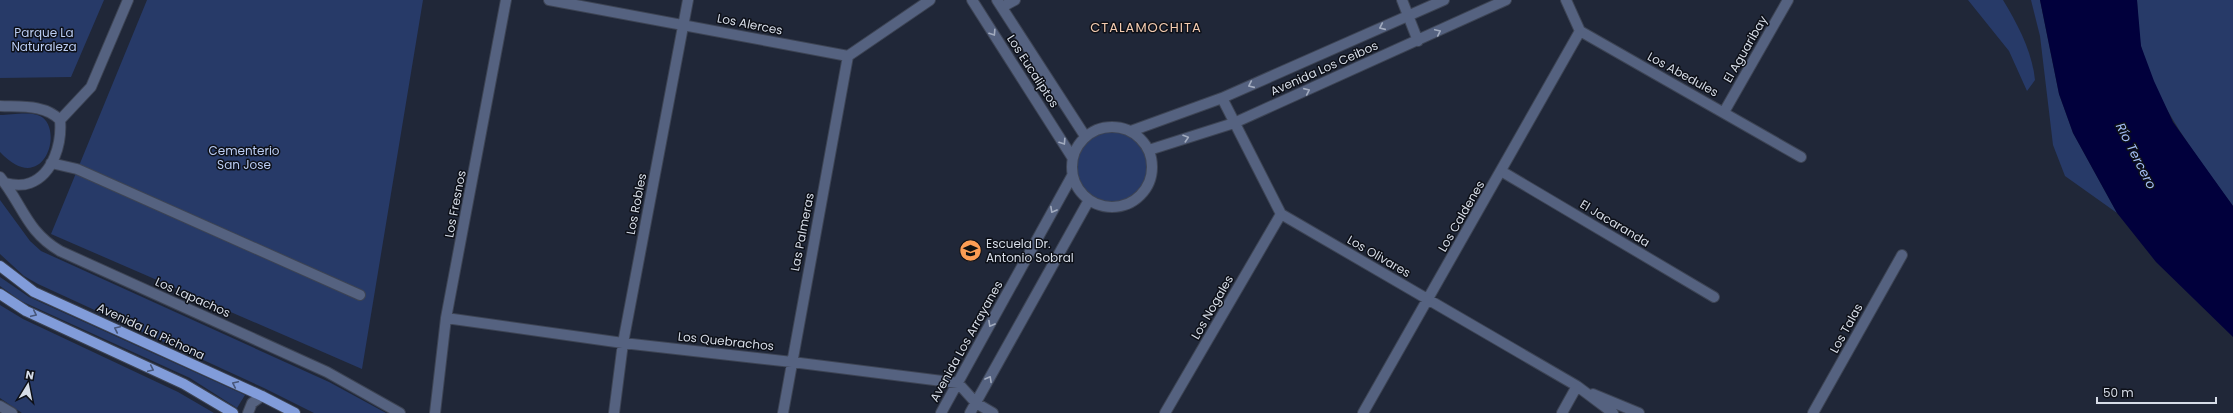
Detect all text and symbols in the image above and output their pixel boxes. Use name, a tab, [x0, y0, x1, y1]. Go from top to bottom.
street label: Los Alerces	[716, 9, 784, 39]
street label: El Aguaribay	[1719, 12, 1771, 86]
district label: CTALAMOCHITA	[1090, 18, 1202, 37]
one-way arrow	[1379, 22, 1387, 30]
park label: Parque La Naturaleza	[11, 24, 77, 55]
one-way arrow	[988, 29, 996, 36]
one-way arrow	[1434, 29, 1441, 37]
street label: Los Eucaliptos	[1003, 31, 1063, 111]
street label: Avenida Los Ceibos	[1267, 37, 1381, 99]
street label: Los Abedules	[1645, 48, 1721, 100]
one-way arrow	[1247, 81, 1254, 89]
one-way arrow	[1303, 87, 1310, 95]
water label: Río Tercero	[2111, 119, 2161, 193]
one-way arrow	[1182, 134, 1189, 143]
one-way arrow	[1058, 138, 1066, 145]
park label: Cementerio San Jose	[208, 142, 280, 173]
street label: Los Fresnos	[440, 169, 470, 239]
street label: Los Robles	[622, 172, 650, 236]
street label: Los Caldenes	[1434, 177, 1488, 255]
street label: Las Palmeras	[786, 191, 818, 273]
street label: El Jacaranda	[1577, 195, 1653, 251]
one-way arrow	[1051, 206, 1058, 213]
street label: Los Olivares	[1344, 231, 1414, 281]
place label: Escuela Dr. Antonio Sobral	[986, 235, 1074, 266]
school or university icon: Escuela Dr. Antonio Sobral	[958, 237, 984, 263]
street label: Los Nogales	[1187, 272, 1237, 342]
street label: Los Lapachos	[153, 273, 233, 321]
street label: Avenida Los Arrayanes	[926, 277, 1006, 405]
street label: Avenida La Pichona	[94, 299, 208, 363]
street label: Los Talas	[1825, 300, 1867, 356]
one-way arrow	[29, 309, 37, 317]
one-way arrow	[988, 320, 995, 327]
one-way arrow	[113, 326, 120, 334]
street label: Los Quebrachos	[677, 328, 775, 354]
one-way arrow	[147, 364, 155, 372]
north arrow	[8, 365, 48, 405]
text: N	[24, 367, 35, 384]
one-way arrow	[985, 376, 992, 383]
scale bar	[2097, 379, 2216, 405]
one-way arrow	[231, 380, 238, 388]
text: 50 m	[2103, 384, 2134, 401]

